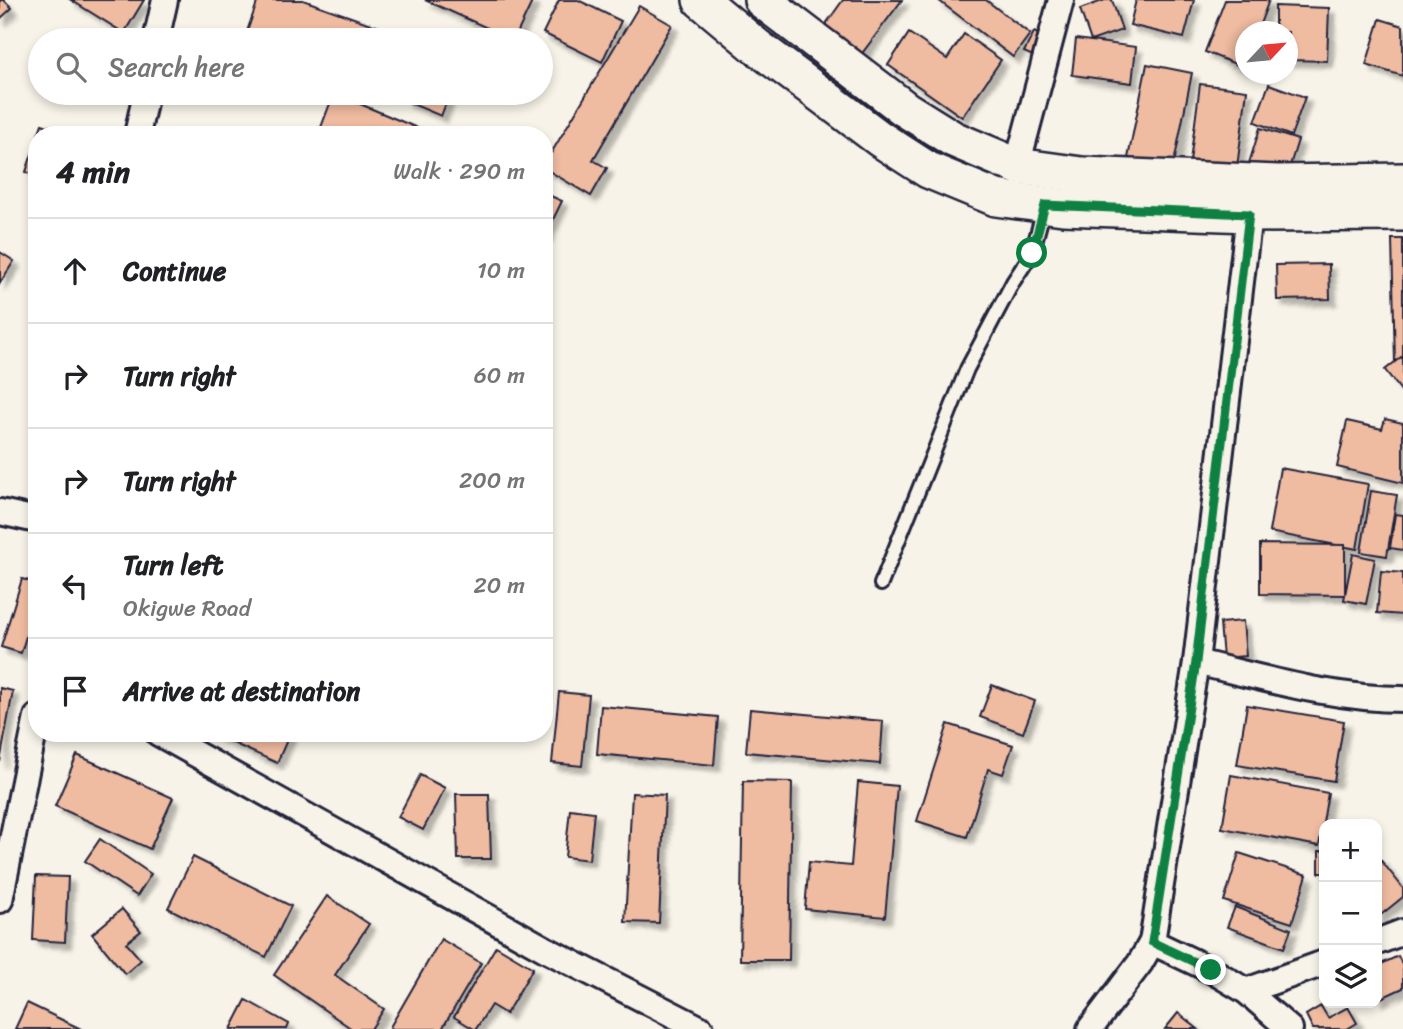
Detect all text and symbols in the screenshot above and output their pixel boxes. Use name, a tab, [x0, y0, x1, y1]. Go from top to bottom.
north arrow	[1235, 21, 1298, 84]
search box	[28, 28, 553, 105]
text: Search here	[108, 44, 245, 90]
icon: search	[52, 48, 90, 86]
text: 4 min	[56, 145, 130, 199]
text: Walk · 290 m	[393, 151, 525, 192]
route start	[1016, 237, 1047, 268]
text: Continue	[123, 248, 226, 294]
text: 10 m	[477, 250, 525, 291]
icon: ahead	[56, 252, 94, 290]
text: Turn right	[123, 353, 236, 399]
text: 60 m	[474, 355, 525, 396]
icon: right	[56, 357, 94, 395]
text: Turn right	[123, 458, 236, 504]
text: 200 m	[459, 460, 525, 501]
icon: right	[56, 462, 94, 500]
text: Turn left	[123, 542, 223, 588]
text: 20 m	[474, 565, 525, 606]
icon: left	[56, 567, 94, 605]
text: Okigwe Road	[123, 588, 251, 629]
text: Arrive at destination	[123, 668, 360, 714]
icon: arrive	[56, 672, 94, 710]
map controls	[1319, 819, 1382, 1008]
button: +	[1319, 819, 1382, 882]
button: −	[1319, 882, 1382, 945]
button: layers	[1319, 945, 1382, 1008]
route end	[1195, 954, 1226, 985]

